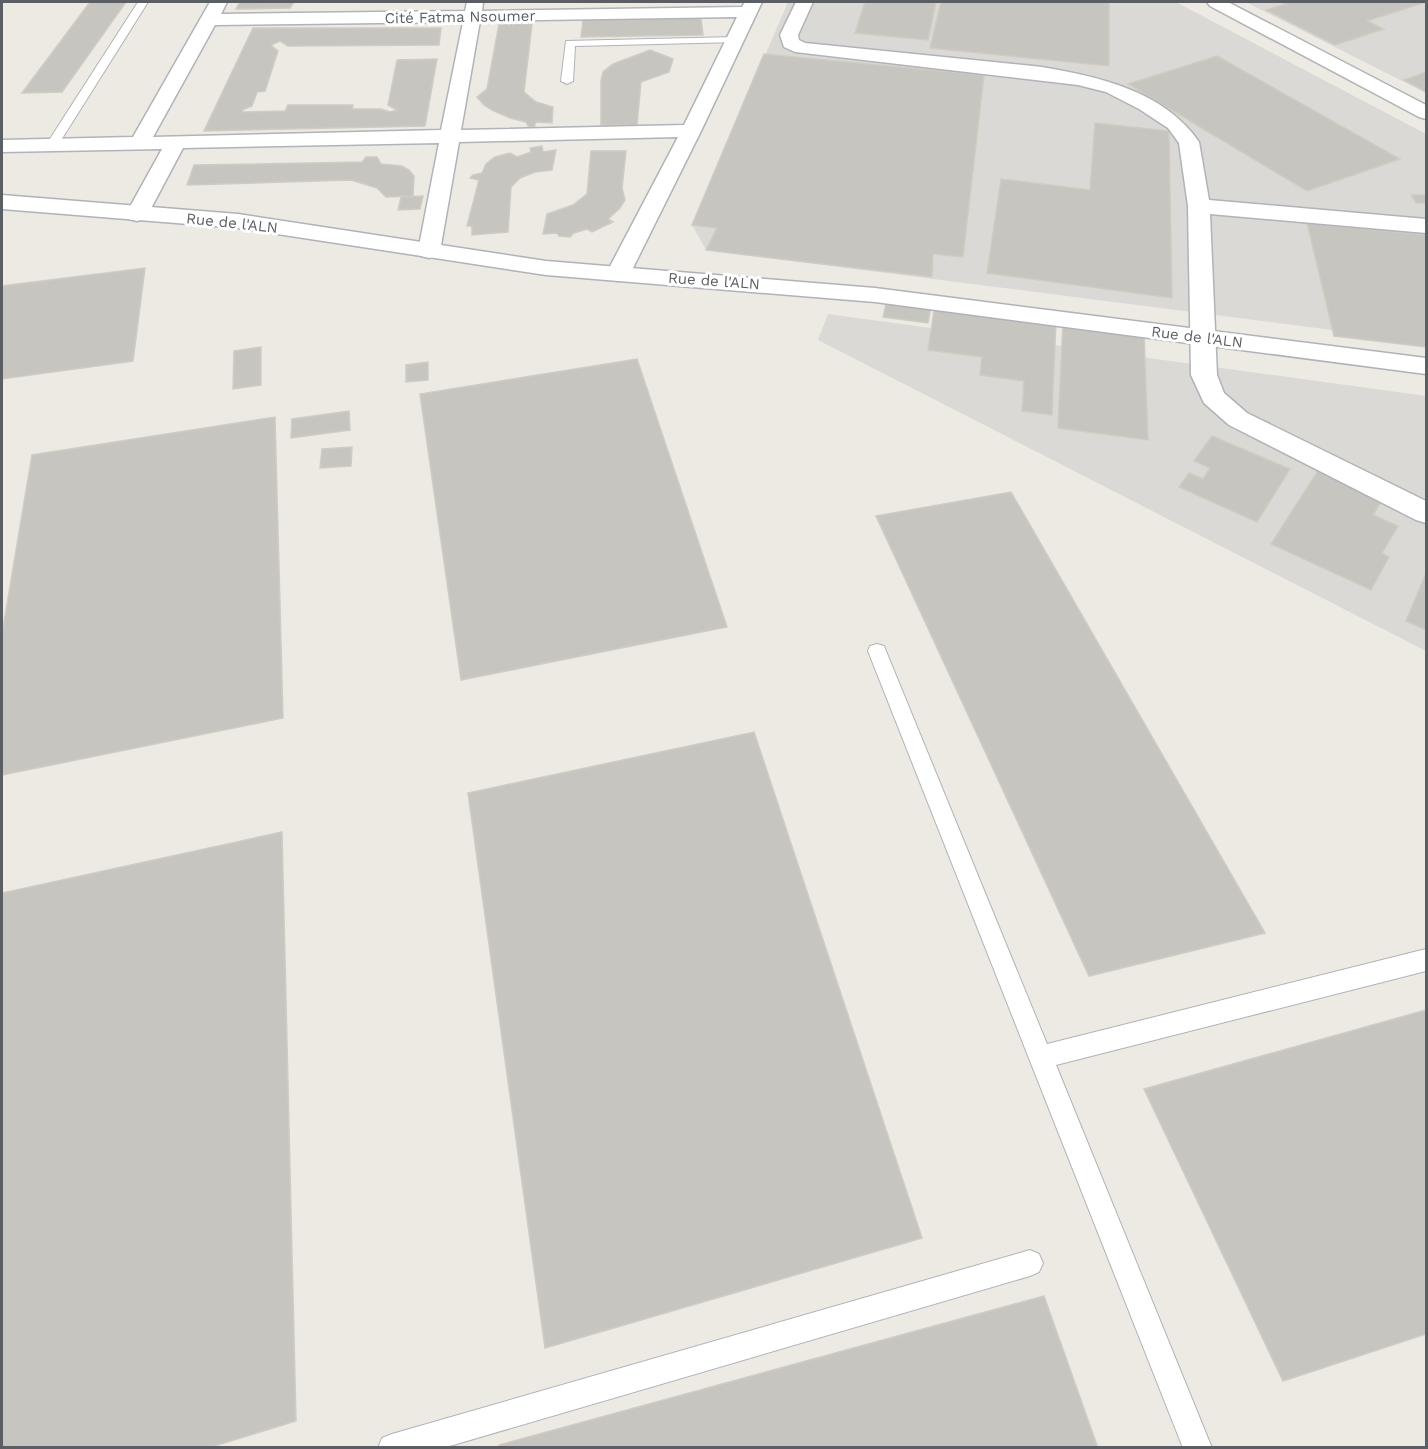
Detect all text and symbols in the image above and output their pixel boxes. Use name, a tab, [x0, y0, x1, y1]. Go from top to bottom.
street label: Cité Fatma Nsoumer	[384, 7, 536, 27]
street label: Rue de l'ALN	[185, 209, 279, 237]
street label: Rue de l'ALN	[667, 269, 761, 293]
street label: Rue de l'ALN	[1150, 322, 1244, 352]

